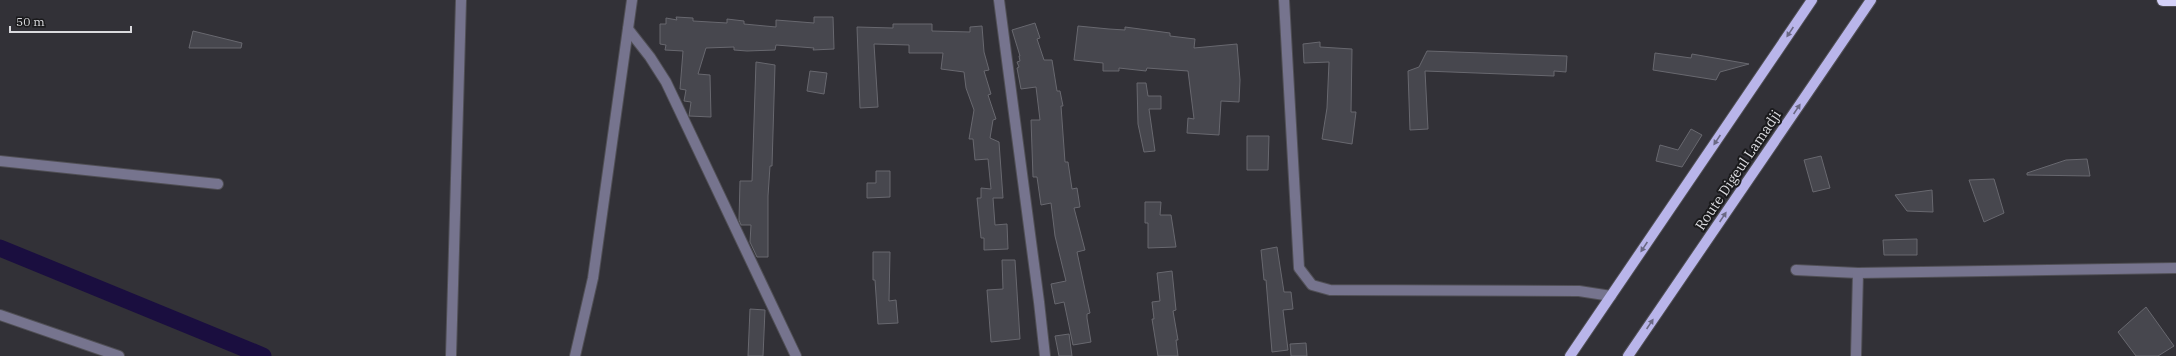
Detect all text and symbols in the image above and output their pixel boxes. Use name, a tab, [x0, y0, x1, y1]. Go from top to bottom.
scale bar	[10, 8, 131, 34]
text: 50 m	[16, 14, 45, 29]
one-way arrow	[1786, 27, 1794, 37]
one-way arrow	[1793, 104, 1801, 114]
street label: Route Digeul Lamadji	[1691, 107, 1785, 233]
one-way arrow	[1713, 135, 1721, 145]
one-way arrow	[1719, 211, 1727, 222]
one-way arrow	[1640, 242, 1648, 252]
one-way arrow	[1646, 319, 1654, 329]

